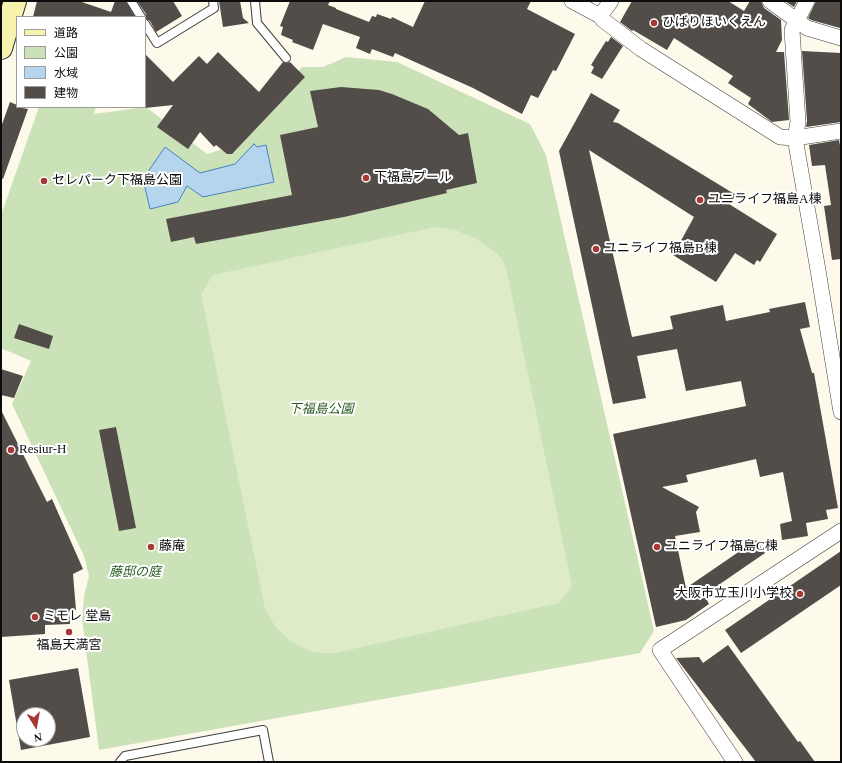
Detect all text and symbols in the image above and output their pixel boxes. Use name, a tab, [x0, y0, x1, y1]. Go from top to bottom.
place label: ひばりほいくえん	[662, 15, 766, 31]
legend	[16, 16, 146, 108]
marker: ひばりほいくえん	[649, 18, 659, 28]
text: 道路	[54, 26, 78, 40]
text: 公園	[54, 46, 78, 60]
text: 水域	[54, 66, 78, 80]
text: 建物	[54, 86, 78, 100]
place label: 下福島プール	[374, 170, 452, 186]
place label: セレパーク下福島公園	[52, 173, 182, 189]
marker: 下福島プール	[361, 173, 371, 183]
marker: セレパーク下福島公園	[39, 176, 49, 186]
place label: ユニライフ福島A棟	[708, 192, 821, 208]
marker: ユニライフ福島A棟	[695, 195, 705, 205]
place label: ユニライフ福島B棟	[604, 241, 717, 257]
marker: ユニライフ福島B棟	[591, 244, 601, 254]
park label: 下福島公園	[289, 402, 353, 418]
place label: Resiur-H	[19, 442, 66, 458]
marker: Resiur-H	[6, 445, 16, 455]
place label: 藤庵	[159, 539, 185, 555]
place label: ユニライフ福島C棟	[665, 539, 778, 555]
marker: 藤庵	[146, 542, 156, 552]
marker: ユニライフ福島C棟	[652, 542, 662, 552]
park label: 藤邸の庭	[109, 565, 161, 581]
place label: 大阪市立玉川小学校	[675, 586, 792, 602]
marker: 大阪市立玉川小学校	[795, 589, 805, 599]
place label: ミモレ 堂島	[43, 609, 111, 625]
marker: ミモレ 堂島	[30, 612, 40, 622]
marker: 福島天満宮	[64, 627, 74, 637]
place label: 福島天満宮	[37, 638, 101, 654]
north arrow	[16, 707, 56, 747]
text: N	[33, 731, 43, 744]

